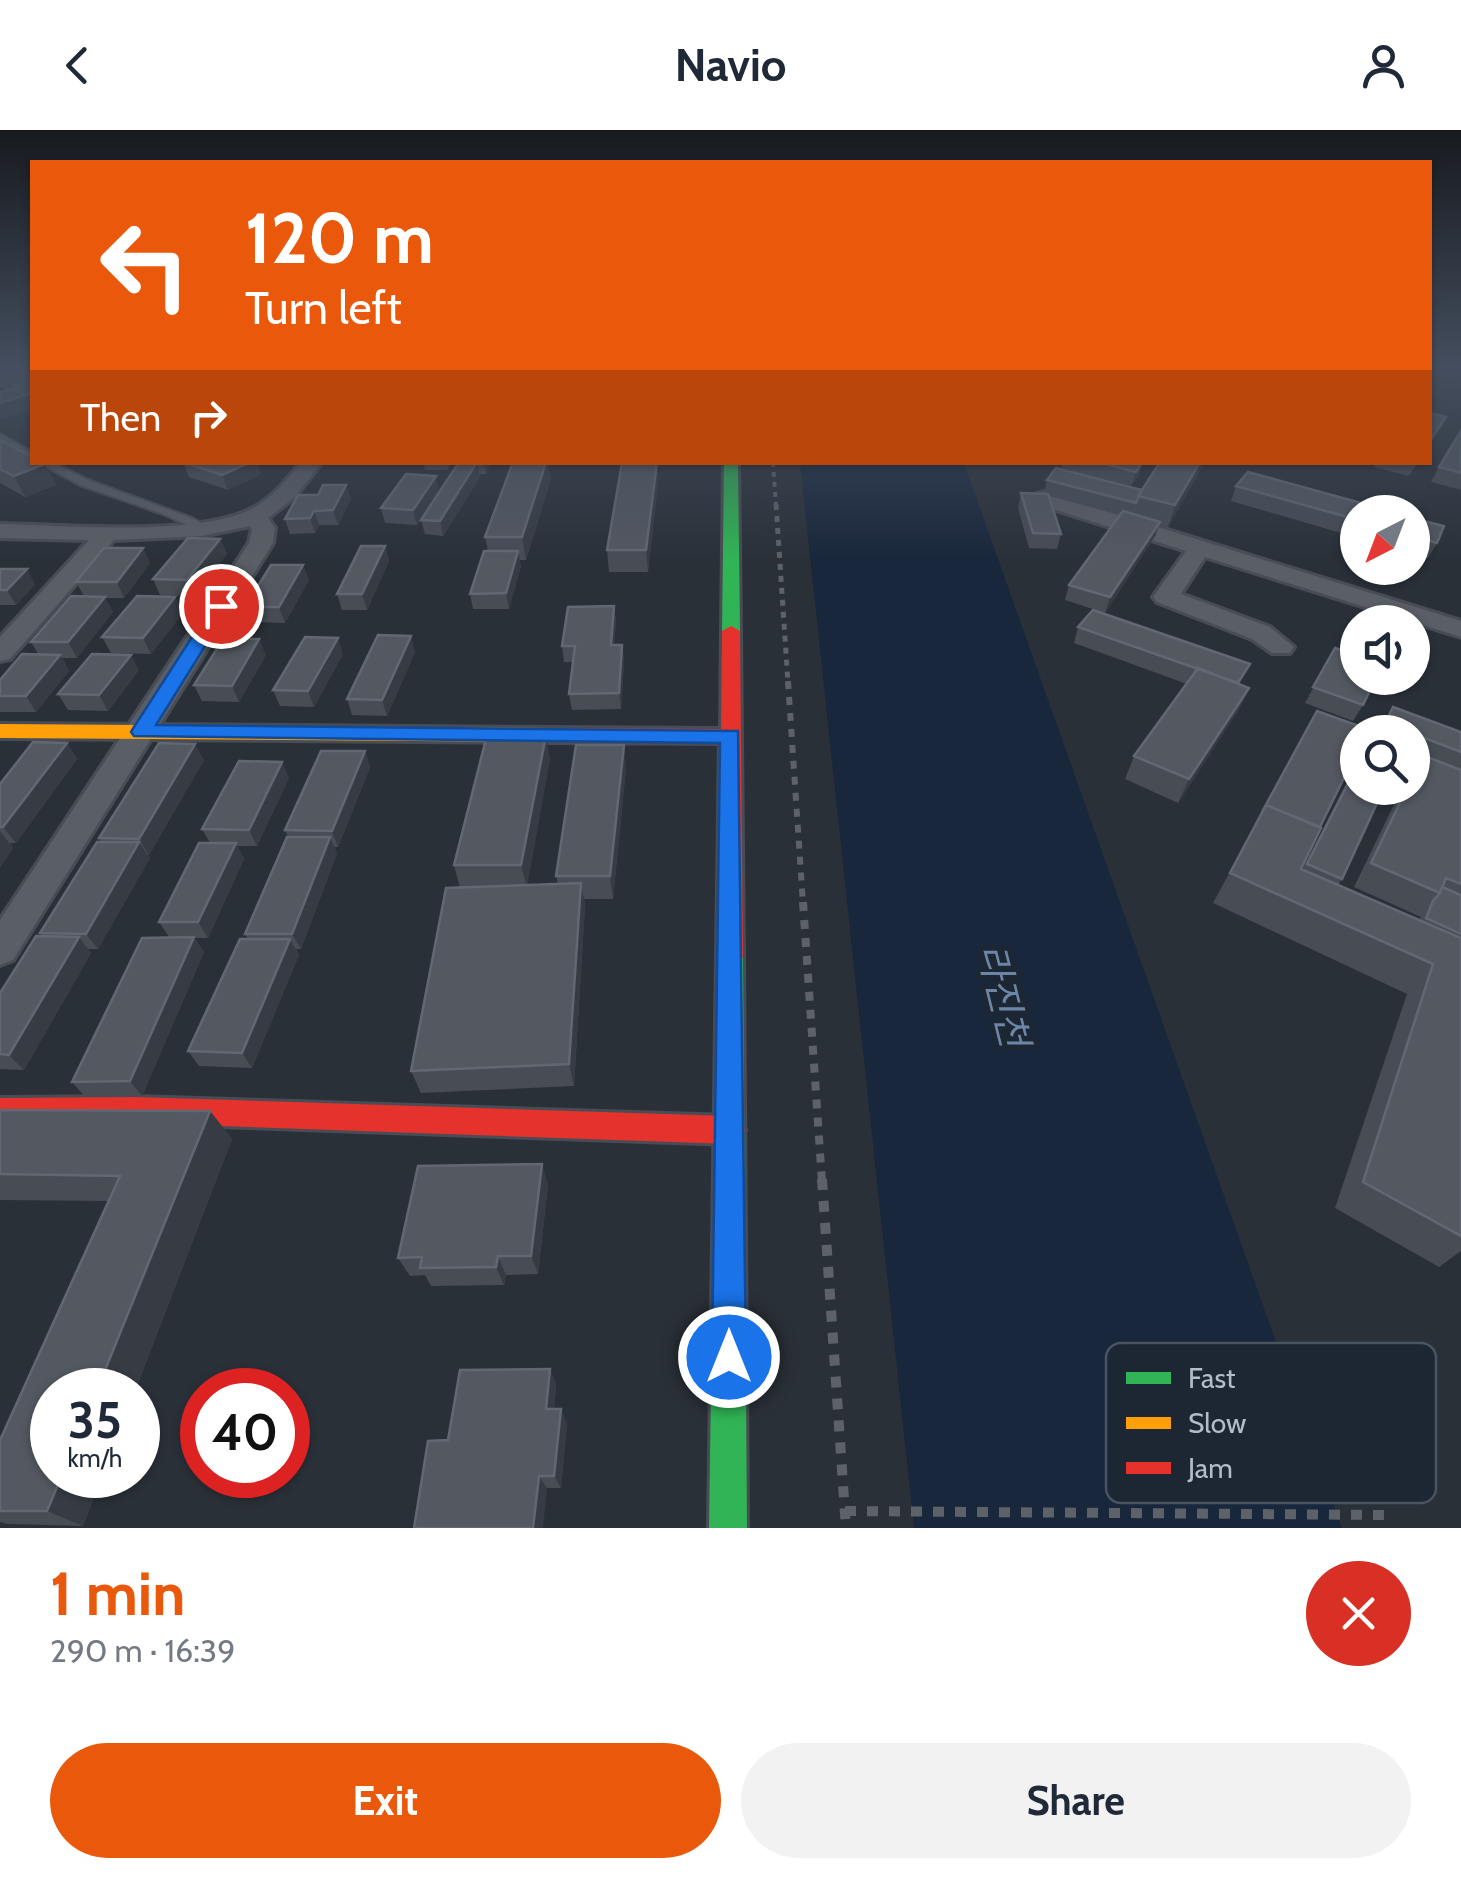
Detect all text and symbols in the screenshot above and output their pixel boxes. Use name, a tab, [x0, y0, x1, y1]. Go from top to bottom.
icon: back	[50, 38, 105, 93]
text: Navio	[675, 38, 786, 92]
icon: person	[1356, 38, 1411, 93]
text: 120 m	[245, 195, 434, 281]
icon: left	[80, 200, 210, 330]
text: Turn left	[245, 281, 402, 335]
icon: right	[181, 390, 236, 445]
text: Then	[80, 394, 161, 441]
north arrow	[1340, 495, 1430, 585]
map controls	[1340, 495, 1430, 805]
pin	[179, 564, 264, 649]
icon: arrive	[194, 579, 249, 634]
button: sound	[1340, 605, 1430, 695]
button: search	[1340, 715, 1430, 805]
water label: 라진천	[968, 938, 1039, 1055]
position arrow	[677, 1305, 781, 1409]
legend	[1106, 1343, 1436, 1503]
text: Fast	[1188, 1361, 1236, 1395]
speed limit sign: 40	[180, 1368, 310, 1498]
text: 35	[68, 1390, 122, 1451]
text: Slow	[1188, 1406, 1246, 1440]
text: km/h	[68, 1443, 122, 1473]
text: Jam	[1187, 1451, 1233, 1485]
text: 1 min	[50, 1557, 185, 1630]
button: close	[1306, 1561, 1411, 1666]
text: 290 m · 16:39	[50, 1631, 235, 1670]
button: Exit	[50, 1743, 721, 1858]
button: Share	[741, 1743, 1411, 1858]

